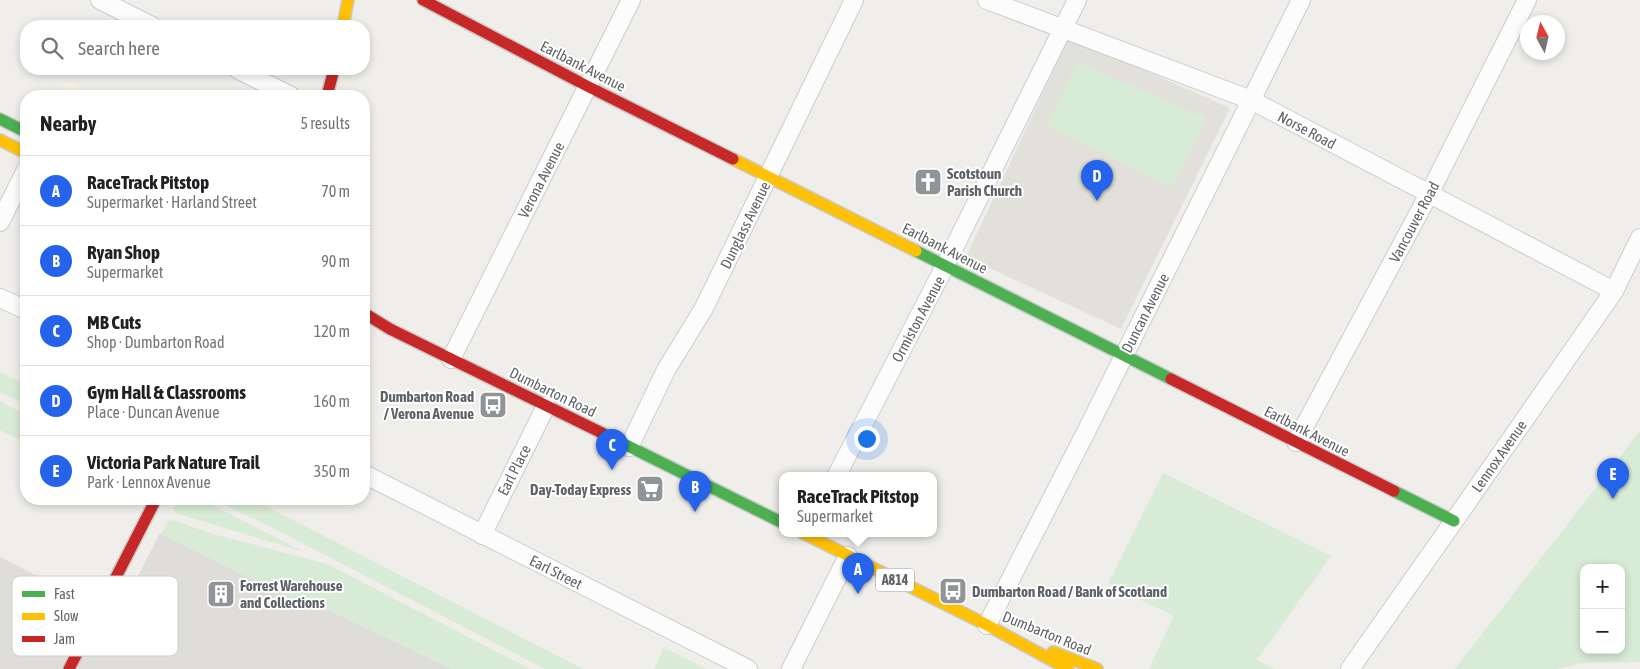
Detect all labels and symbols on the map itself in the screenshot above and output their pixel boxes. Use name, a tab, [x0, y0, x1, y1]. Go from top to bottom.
north arrow	[1520, 15, 1565, 60]
street label: Earlbank Avenue	[538, 37, 629, 95]
street label: Norse Road	[1275, 108, 1339, 152]
street label: Verona Avenue	[515, 139, 568, 221]
pin: D	[1081, 160, 1113, 201]
place label: Scotstoun Parish Church	[947, 165, 1022, 199]
church icon: Scotstoun Parish Church	[913, 167, 943, 197]
street label: Dunglass Avenue	[717, 179, 773, 271]
street label: Vancouver Road	[1386, 179, 1442, 265]
street label: Earlbank Avenue	[900, 219, 991, 277]
street label: Duncan Avenue	[1118, 271, 1172, 355]
street label: Ormiston Avenue	[888, 273, 948, 365]
street label: Dumbarton Road	[507, 364, 599, 420]
place label: Dumbarton Road / Verona Avenue	[380, 388, 474, 422]
bus stop icon: Dumbarton Road / Verona Avenue	[478, 390, 508, 420]
street label: Earlbank Avenue	[1262, 402, 1353, 460]
street label: Lennox Avenue	[1468, 417, 1530, 495]
your location	[854, 426, 880, 452]
pin: C	[596, 429, 628, 470]
street label: Earl Place	[494, 442, 534, 498]
pin: E	[1597, 458, 1629, 499]
pin: B	[679, 471, 711, 512]
supermarket icon: Day-Today Express	[635, 474, 665, 504]
place label: Day-Today Express	[530, 481, 632, 498]
street label: Earl Street	[527, 552, 585, 592]
pin: A	[842, 553, 874, 594]
road number: A814	[876, 568, 914, 592]
legend	[12, 576, 178, 656]
bus stop icon: Dumbarton Road / Bank of Scotland	[938, 576, 968, 606]
place label: Forrest Warehouse and Collections	[240, 577, 343, 611]
building icon: Forrest Warehouse and Collections	[206, 579, 236, 609]
place label: Dumbarton Road / Bank of Scotland	[972, 583, 1167, 600]
text: Fast	[54, 586, 75, 602]
text: Slow	[54, 608, 79, 624]
street label: Dumbarton Road	[1000, 608, 1094, 658]
text: Jam	[54, 631, 75, 647]

